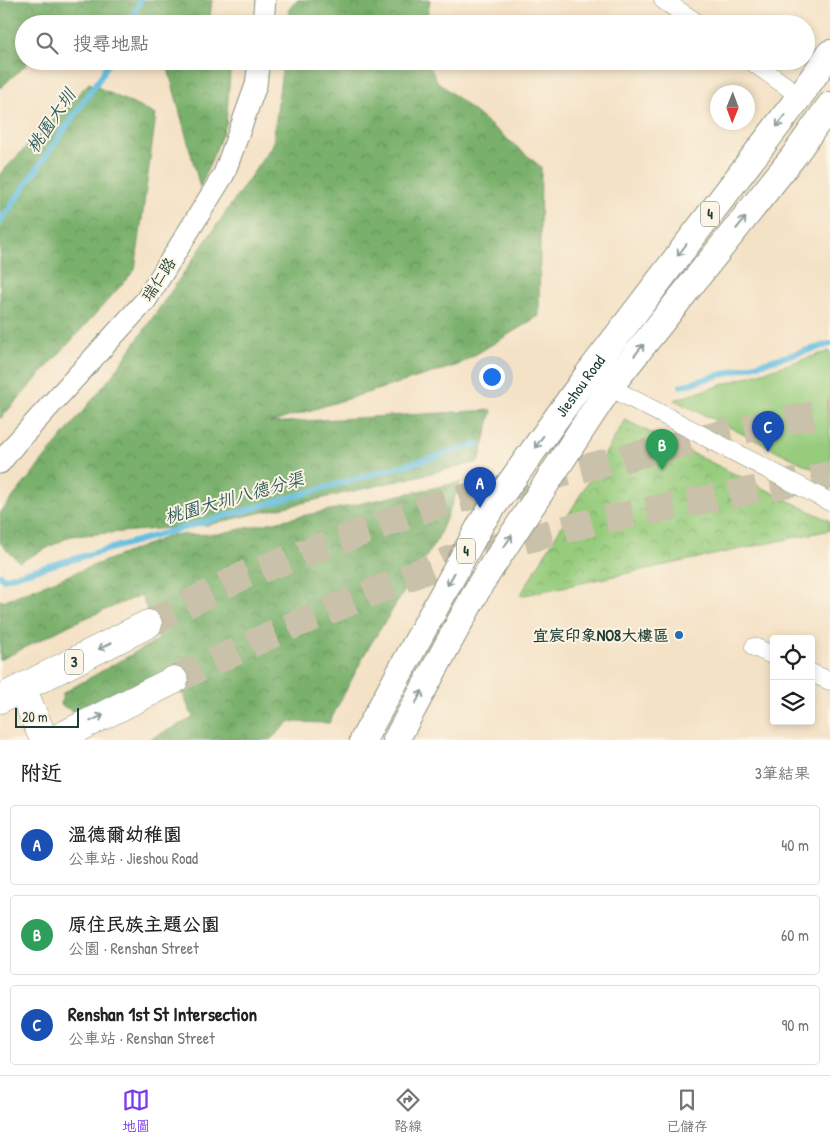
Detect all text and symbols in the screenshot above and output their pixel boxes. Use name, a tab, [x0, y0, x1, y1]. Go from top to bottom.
search box	[15, 15, 815, 70]
icon: search	[33, 29, 61, 57]
text: 搜尋地點	[73, 30, 149, 56]
water label: 桃園大圳	[20, 82, 82, 158]
north arrow	[710, 85, 755, 130]
one-way arrow	[775, 114, 786, 127]
road number: 4	[701, 202, 719, 226]
one-way arrow	[735, 217, 746, 230]
one-way arrow	[677, 243, 688, 256]
street label: 瑞仁路	[136, 253, 180, 305]
one-way arrow	[634, 344, 645, 357]
street label: Jieshou Road	[550, 350, 610, 421]
your location	[479, 364, 505, 390]
pin: C	[752, 411, 784, 452]
pin: B	[646, 429, 678, 470]
one-way arrow	[534, 435, 544, 449]
water label: 桃園大圳八德分渠	[161, 465, 308, 529]
pin: A	[464, 467, 496, 508]
one-way arrow	[503, 534, 513, 548]
road number: 4	[457, 538, 475, 564]
one-way arrow	[446, 571, 456, 585]
place label: 宜宸印象NO8大樓區	[533, 624, 669, 646]
marker: 宜宸印象NO8大樓區	[673, 629, 685, 641]
map controls	[770, 635, 815, 725]
button: locate	[770, 635, 815, 680]
one-way arrow	[97, 641, 112, 651]
road number: 3	[65, 650, 83, 674]
button: layers	[770, 680, 815, 725]
one-way arrow	[415, 690, 424, 705]
scale bar	[15, 705, 79, 728]
text: 20 m	[22, 707, 48, 726]
one-way arrow	[89, 713, 104, 723]
text: 附近	[20, 758, 62, 787]
text: 3筆結果	[755, 762, 810, 784]
text: 溫德爾幼稚園	[68, 821, 182, 847]
text: A	[33, 834, 41, 856]
text: 40 m	[781, 834, 809, 856]
text: 公車站 · Jieshou Road	[68, 847, 198, 869]
text: 原住民族主題公園	[68, 911, 220, 937]
text: B	[33, 924, 41, 946]
text: 60 m	[781, 924, 809, 946]
text: 公園 · Renshan Street	[68, 937, 199, 959]
text: Renshan 1st St Intersection	[68, 1001, 257, 1027]
text: C	[33, 1014, 41, 1036]
text: 90 m	[781, 1014, 809, 1036]
text: 公車站 · Renshan Street	[68, 1027, 215, 1049]
tab: 地圖	[122, 1086, 150, 1135]
tab: 路線	[394, 1086, 422, 1135]
tab: 已儲存	[666, 1086, 708, 1135]

